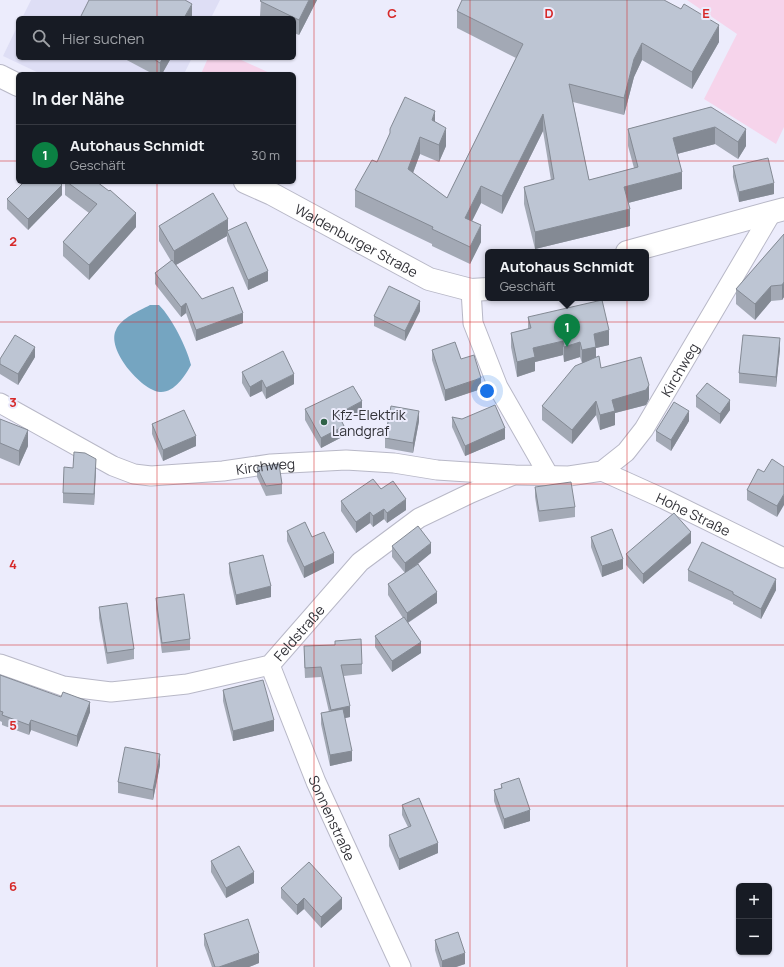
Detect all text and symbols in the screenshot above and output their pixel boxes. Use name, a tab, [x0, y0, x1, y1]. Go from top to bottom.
text: C	[387, 4, 397, 22]
text: D	[544, 4, 554, 22]
text: E	[702, 4, 710, 22]
search box	[16, 16, 296, 60]
icon: search	[30, 27, 52, 49]
text: Hier suchen	[62, 28, 144, 49]
text: In der Nähe	[32, 87, 125, 110]
text: Autohaus Schmidt	[70, 135, 205, 156]
text: 1	[42, 146, 48, 164]
text: 30 m	[251, 146, 280, 164]
text: Geschäft	[70, 156, 126, 174]
street label: Waldenburger Straße	[292, 199, 422, 281]
text: 2	[9, 232, 17, 250]
popup	[485, 249, 649, 301]
text: Autohaus Schmidt	[500, 256, 634, 277]
text: Geschäft	[500, 277, 555, 295]
pin: 1	[554, 314, 580, 347]
street label: Kirchweg	[656, 339, 702, 400]
your location	[477, 381, 497, 401]
text: 3	[9, 393, 17, 411]
place label: Kfz-Elektrik Landgraf	[332, 405, 407, 440]
marker: Kfz-Elektrik Landgraf	[319, 417, 329, 427]
street label: Kirchweg	[235, 453, 296, 479]
street label: Hohe Straße	[653, 487, 734, 540]
text: 4	[9, 555, 17, 573]
street label: Feldstraße	[269, 600, 328, 664]
text: 5	[9, 716, 17, 734]
street label: Sonnenstraße	[305, 772, 360, 863]
text: 6	[9, 877, 17, 895]
map controls	[736, 883, 772, 955]
button: +	[736, 883, 772, 919]
button: −	[736, 919, 772, 955]

